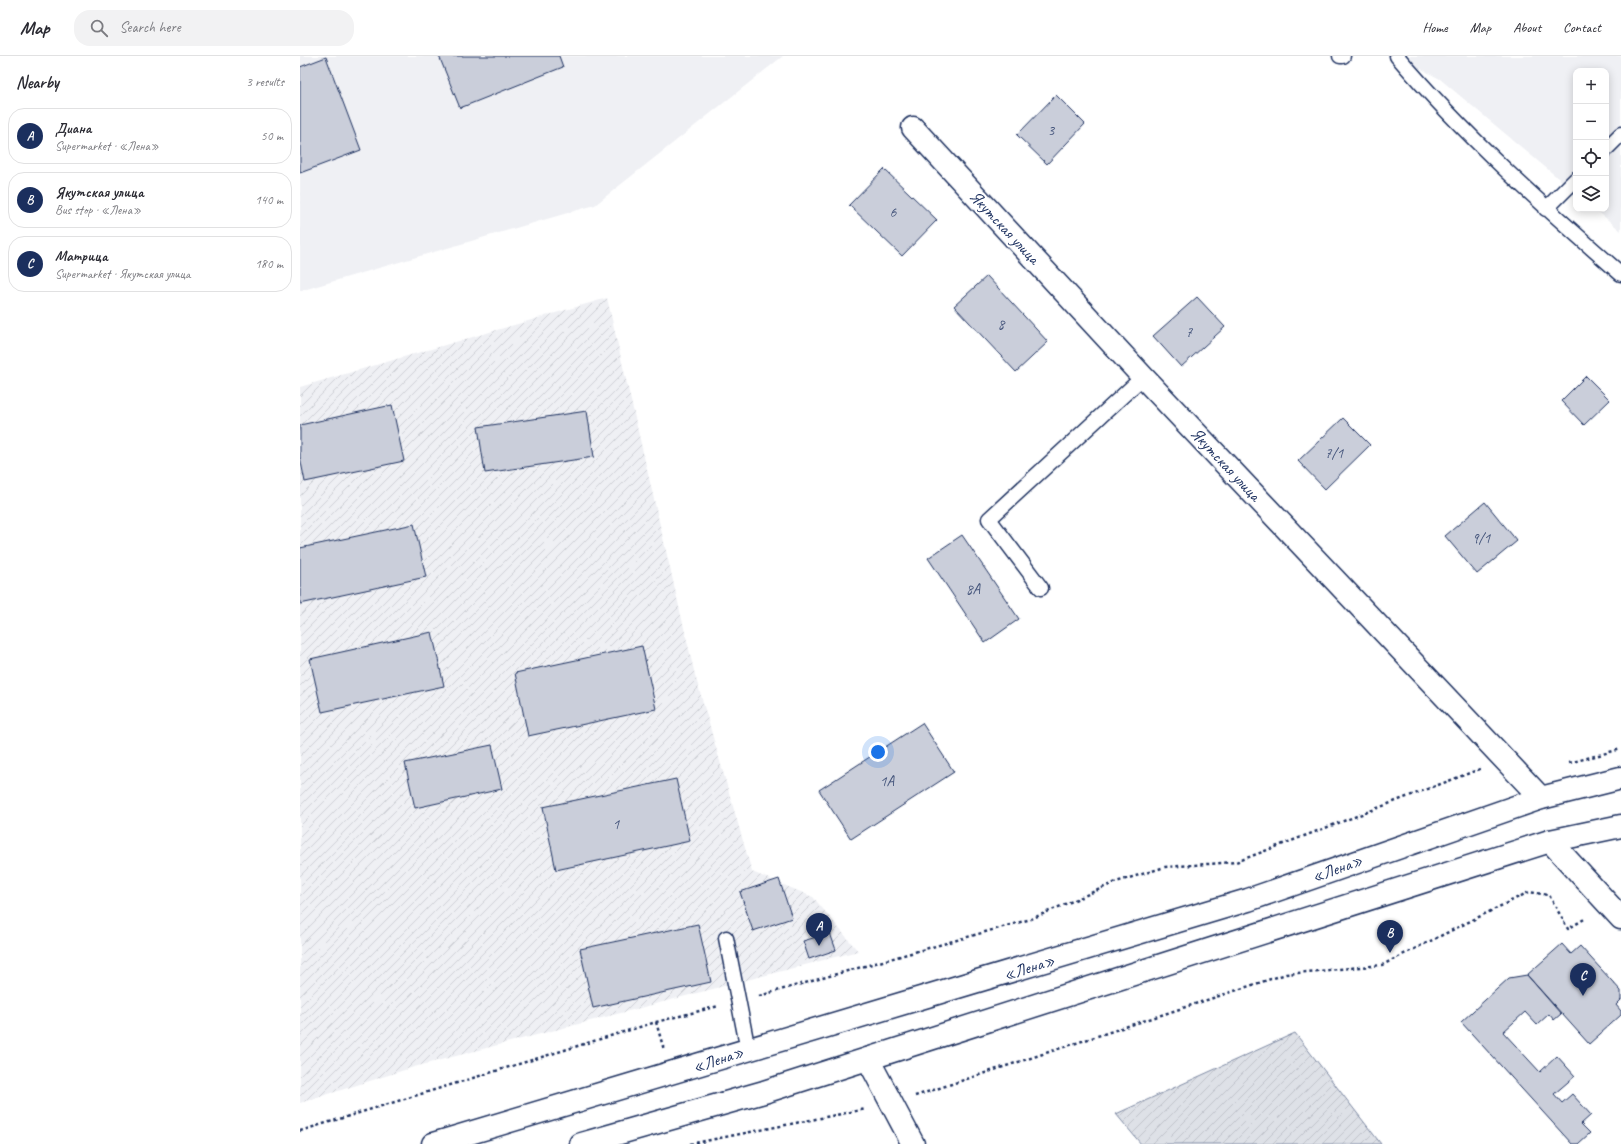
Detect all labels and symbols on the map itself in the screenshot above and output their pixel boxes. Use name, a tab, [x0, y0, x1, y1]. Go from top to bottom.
house number: 3	[1048, 121, 1056, 140]
street label: Якутская улица	[965, 186, 1045, 270]
house number: 6	[890, 203, 898, 222]
house number: 8	[998, 315, 1006, 334]
house number: 7	[1186, 323, 1194, 342]
street label: Якутская улица	[1186, 423, 1266, 507]
house number: 7/1	[1325, 444, 1344, 463]
house number: 9/1	[1472, 529, 1491, 548]
house number: 8А	[966, 580, 982, 599]
your location	[868, 742, 888, 762]
house number: 1А	[880, 772, 896, 791]
house number: 1	[613, 815, 621, 834]
street label: «Лена»	[1309, 850, 1365, 887]
pin: A	[806, 913, 832, 946]
pin: B	[1377, 920, 1403, 953]
street label: «Лена»	[1001, 950, 1057, 985]
pin: C	[1570, 963, 1596, 996]
street label: «Лена»	[690, 1041, 746, 1078]

